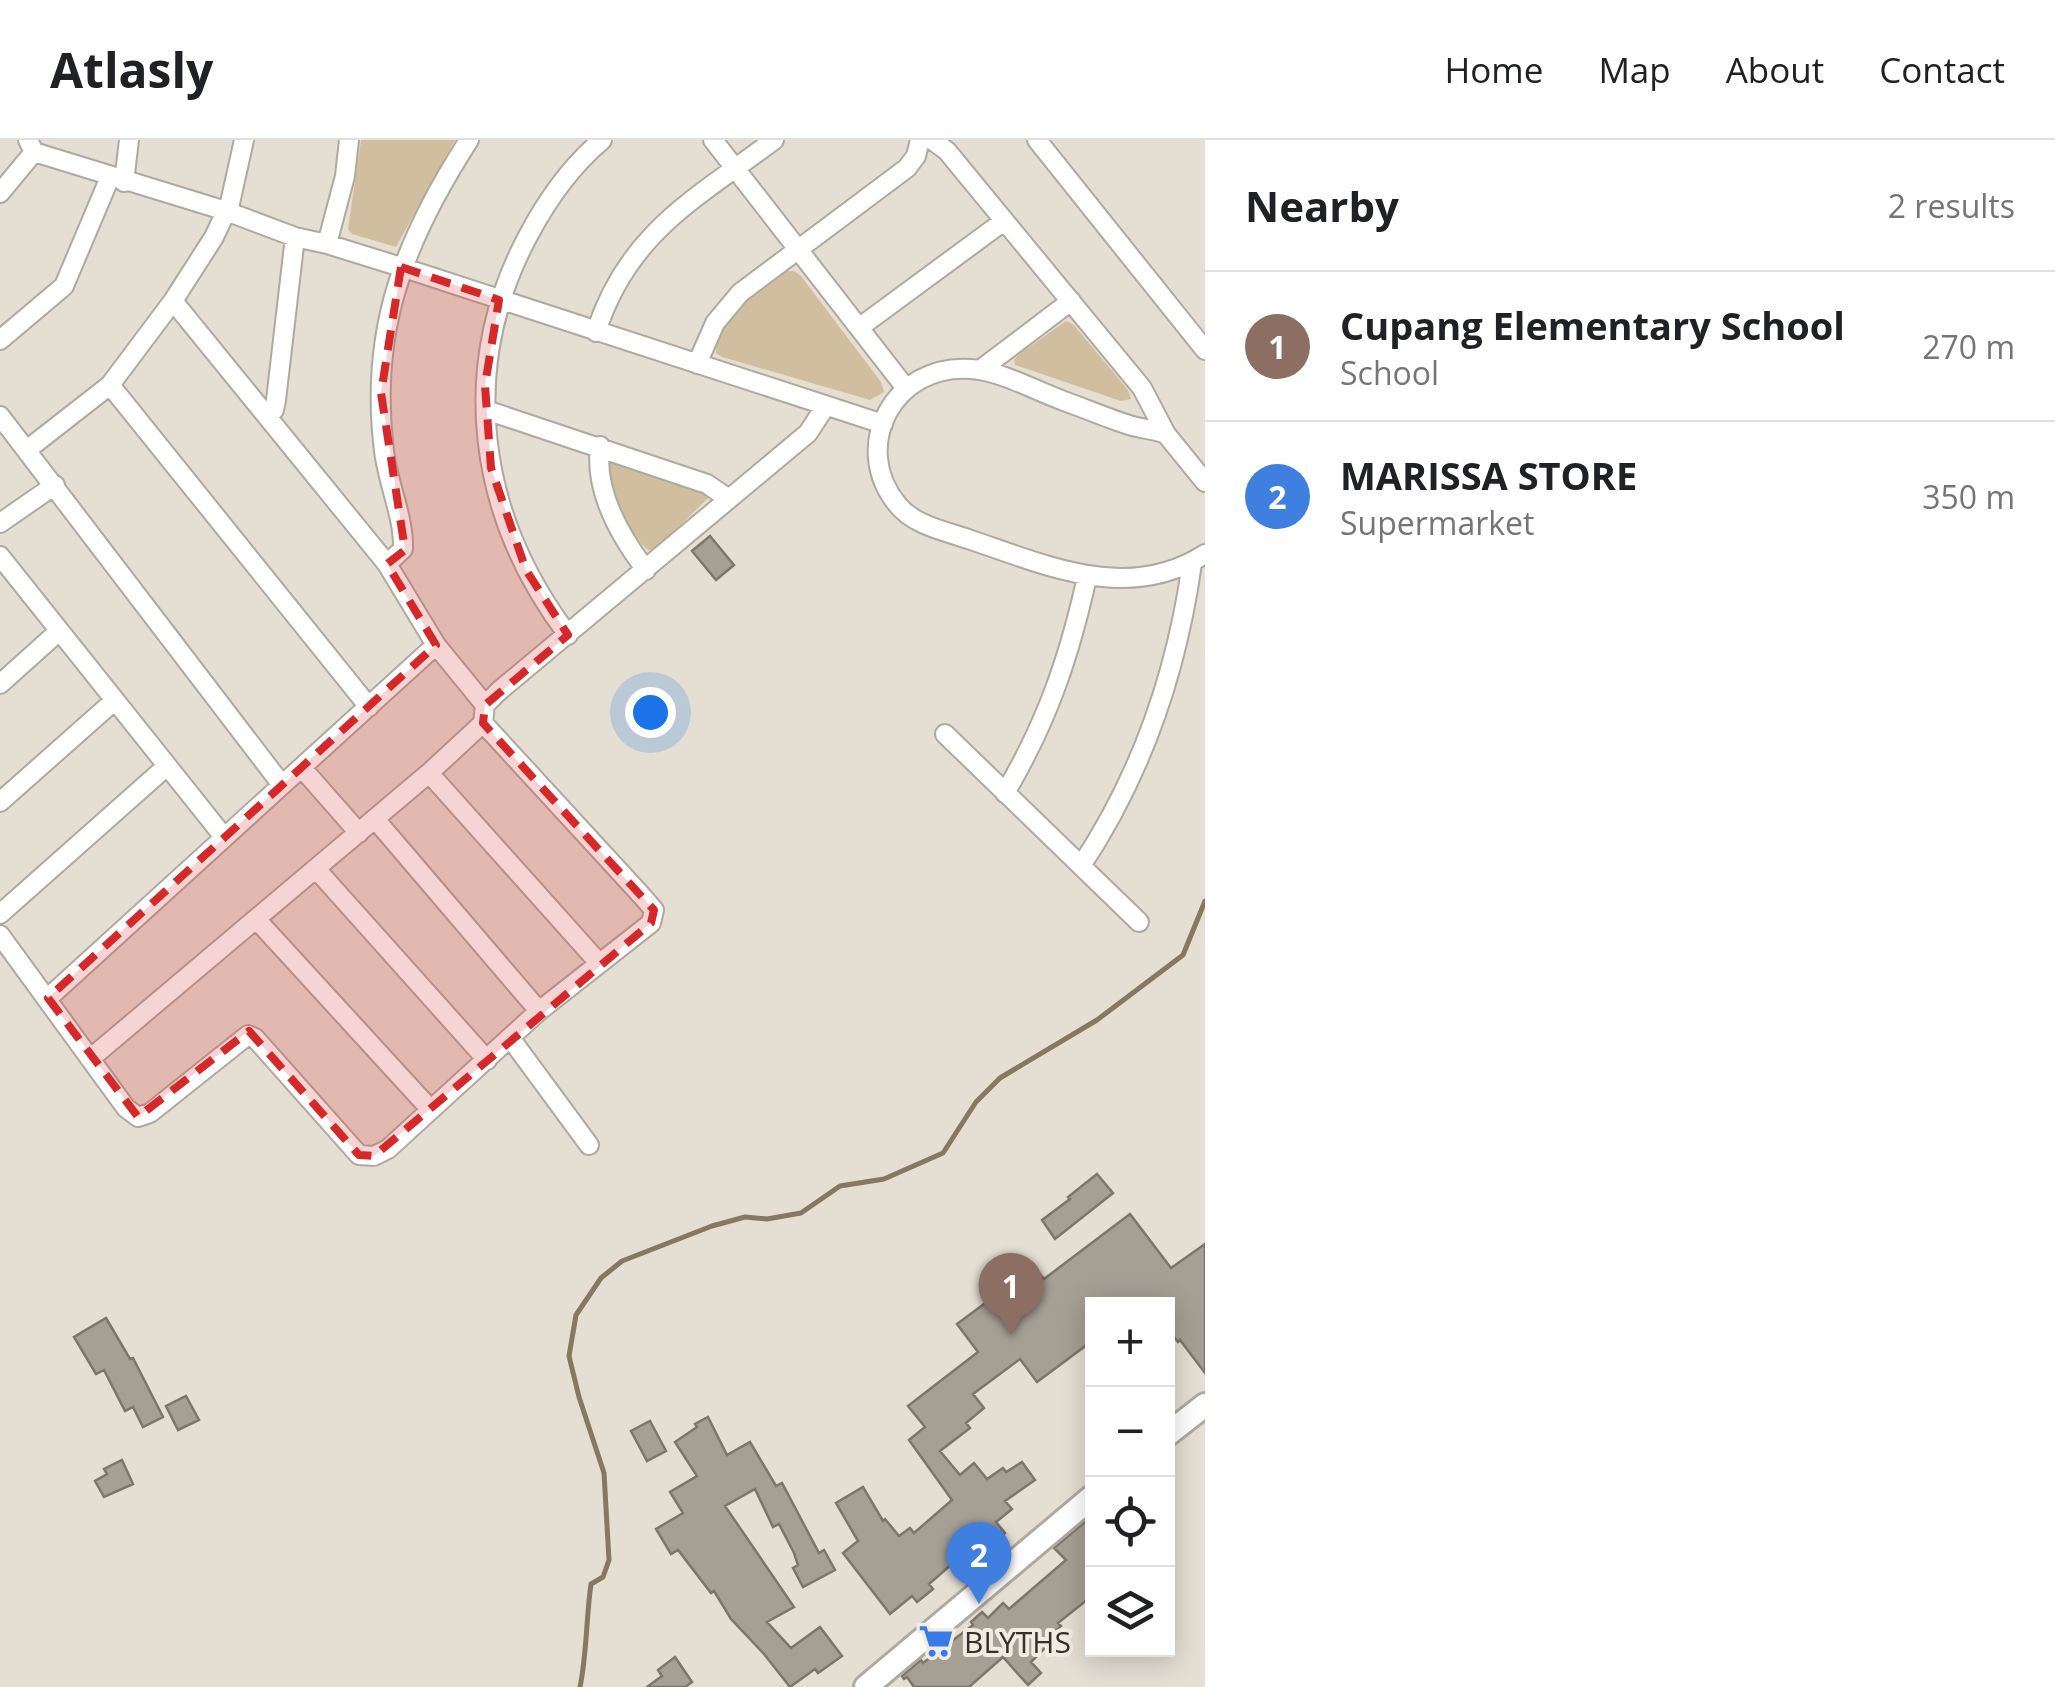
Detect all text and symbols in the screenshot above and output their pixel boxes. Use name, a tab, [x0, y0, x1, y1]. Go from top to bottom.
text: Atlasly	[50, 37, 213, 102]
text: Home	[1444, 46, 1543, 93]
text: Map	[1598, 46, 1671, 93]
text: About	[1726, 46, 1824, 93]
text: Contact	[1879, 46, 2005, 93]
text: Nearby	[1245, 177, 1399, 234]
text: 2 results	[1888, 184, 2015, 227]
text: Cupang Elementary School	[1340, 299, 1845, 351]
text: 1	[1268, 325, 1287, 368]
text: 270 m	[1922, 325, 2015, 368]
text: School	[1340, 351, 1439, 394]
text: MARISSA STORE	[1340, 449, 1637, 501]
text: 2	[1268, 475, 1287, 518]
text: 350 m	[1922, 475, 2015, 518]
text: Supermarket	[1340, 501, 1534, 544]
your location	[625, 687, 676, 738]
pin: 1	[978, 1252, 1044, 1335]
map controls	[1085, 1297, 1175, 1657]
button: +	[1085, 1297, 1175, 1387]
button: −	[1085, 1387, 1175, 1477]
button: locate	[1085, 1477, 1175, 1567]
pin: 2	[946, 1522, 1012, 1604]
button: layers	[1085, 1567, 1175, 1657]
place label: BLYTHS	[964, 1621, 1071, 1662]
supermarket icon: BLYTHS	[917, 1622, 955, 1660]

